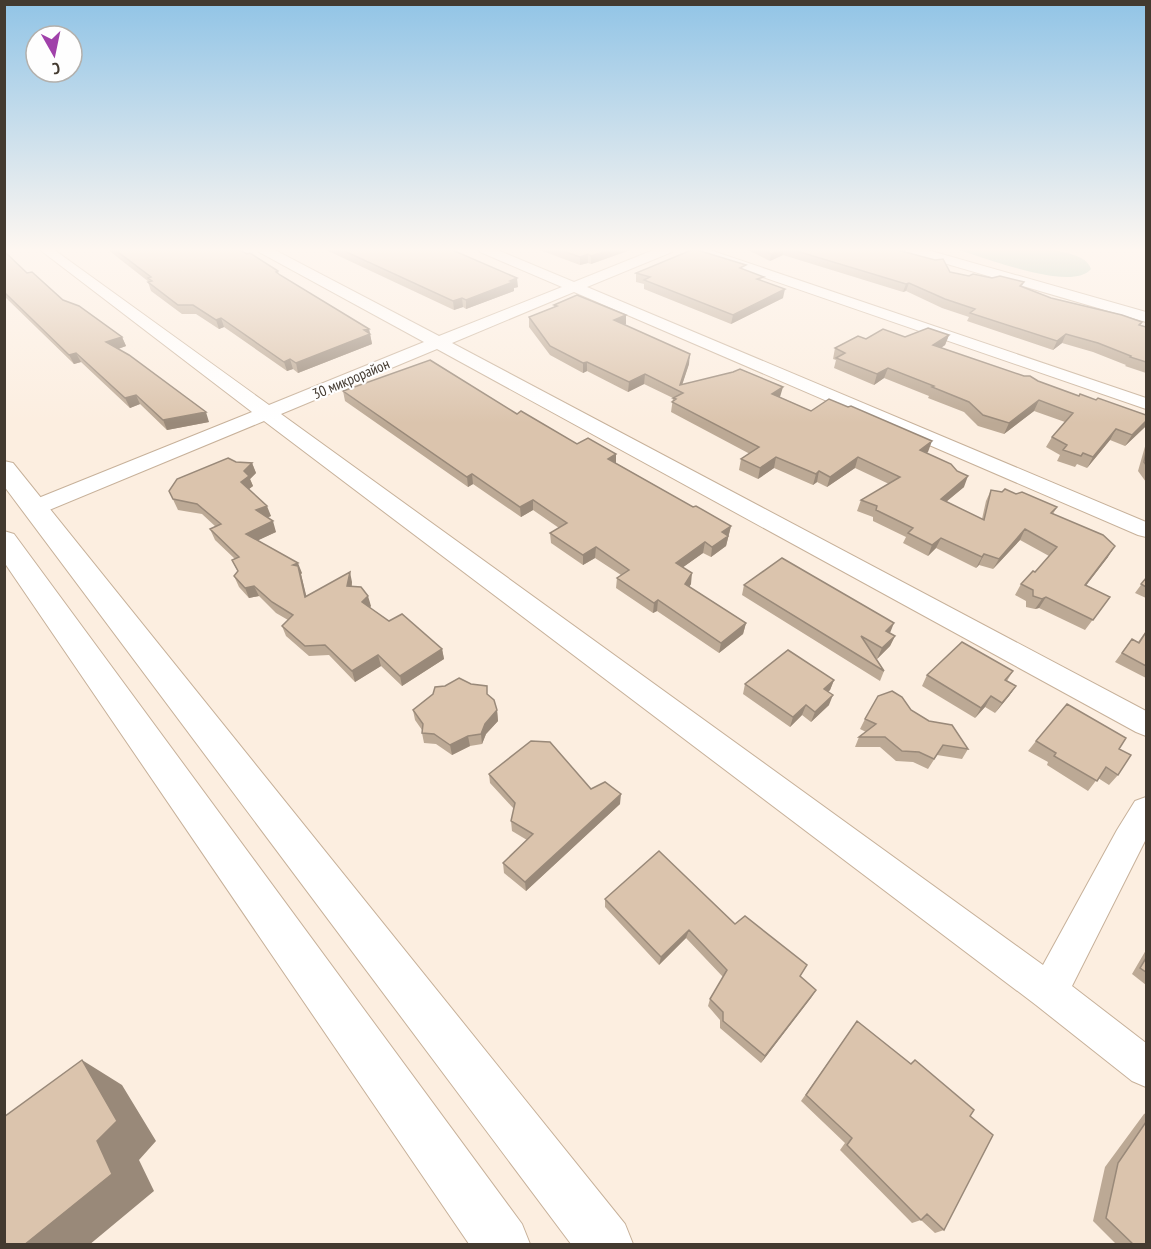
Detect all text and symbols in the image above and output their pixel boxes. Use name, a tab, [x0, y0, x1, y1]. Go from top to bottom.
north arrow	[24, 24, 84, 84]
text: С	[50, 58, 62, 79]
street label: 30 микрорайон	[309, 354, 392, 403]

